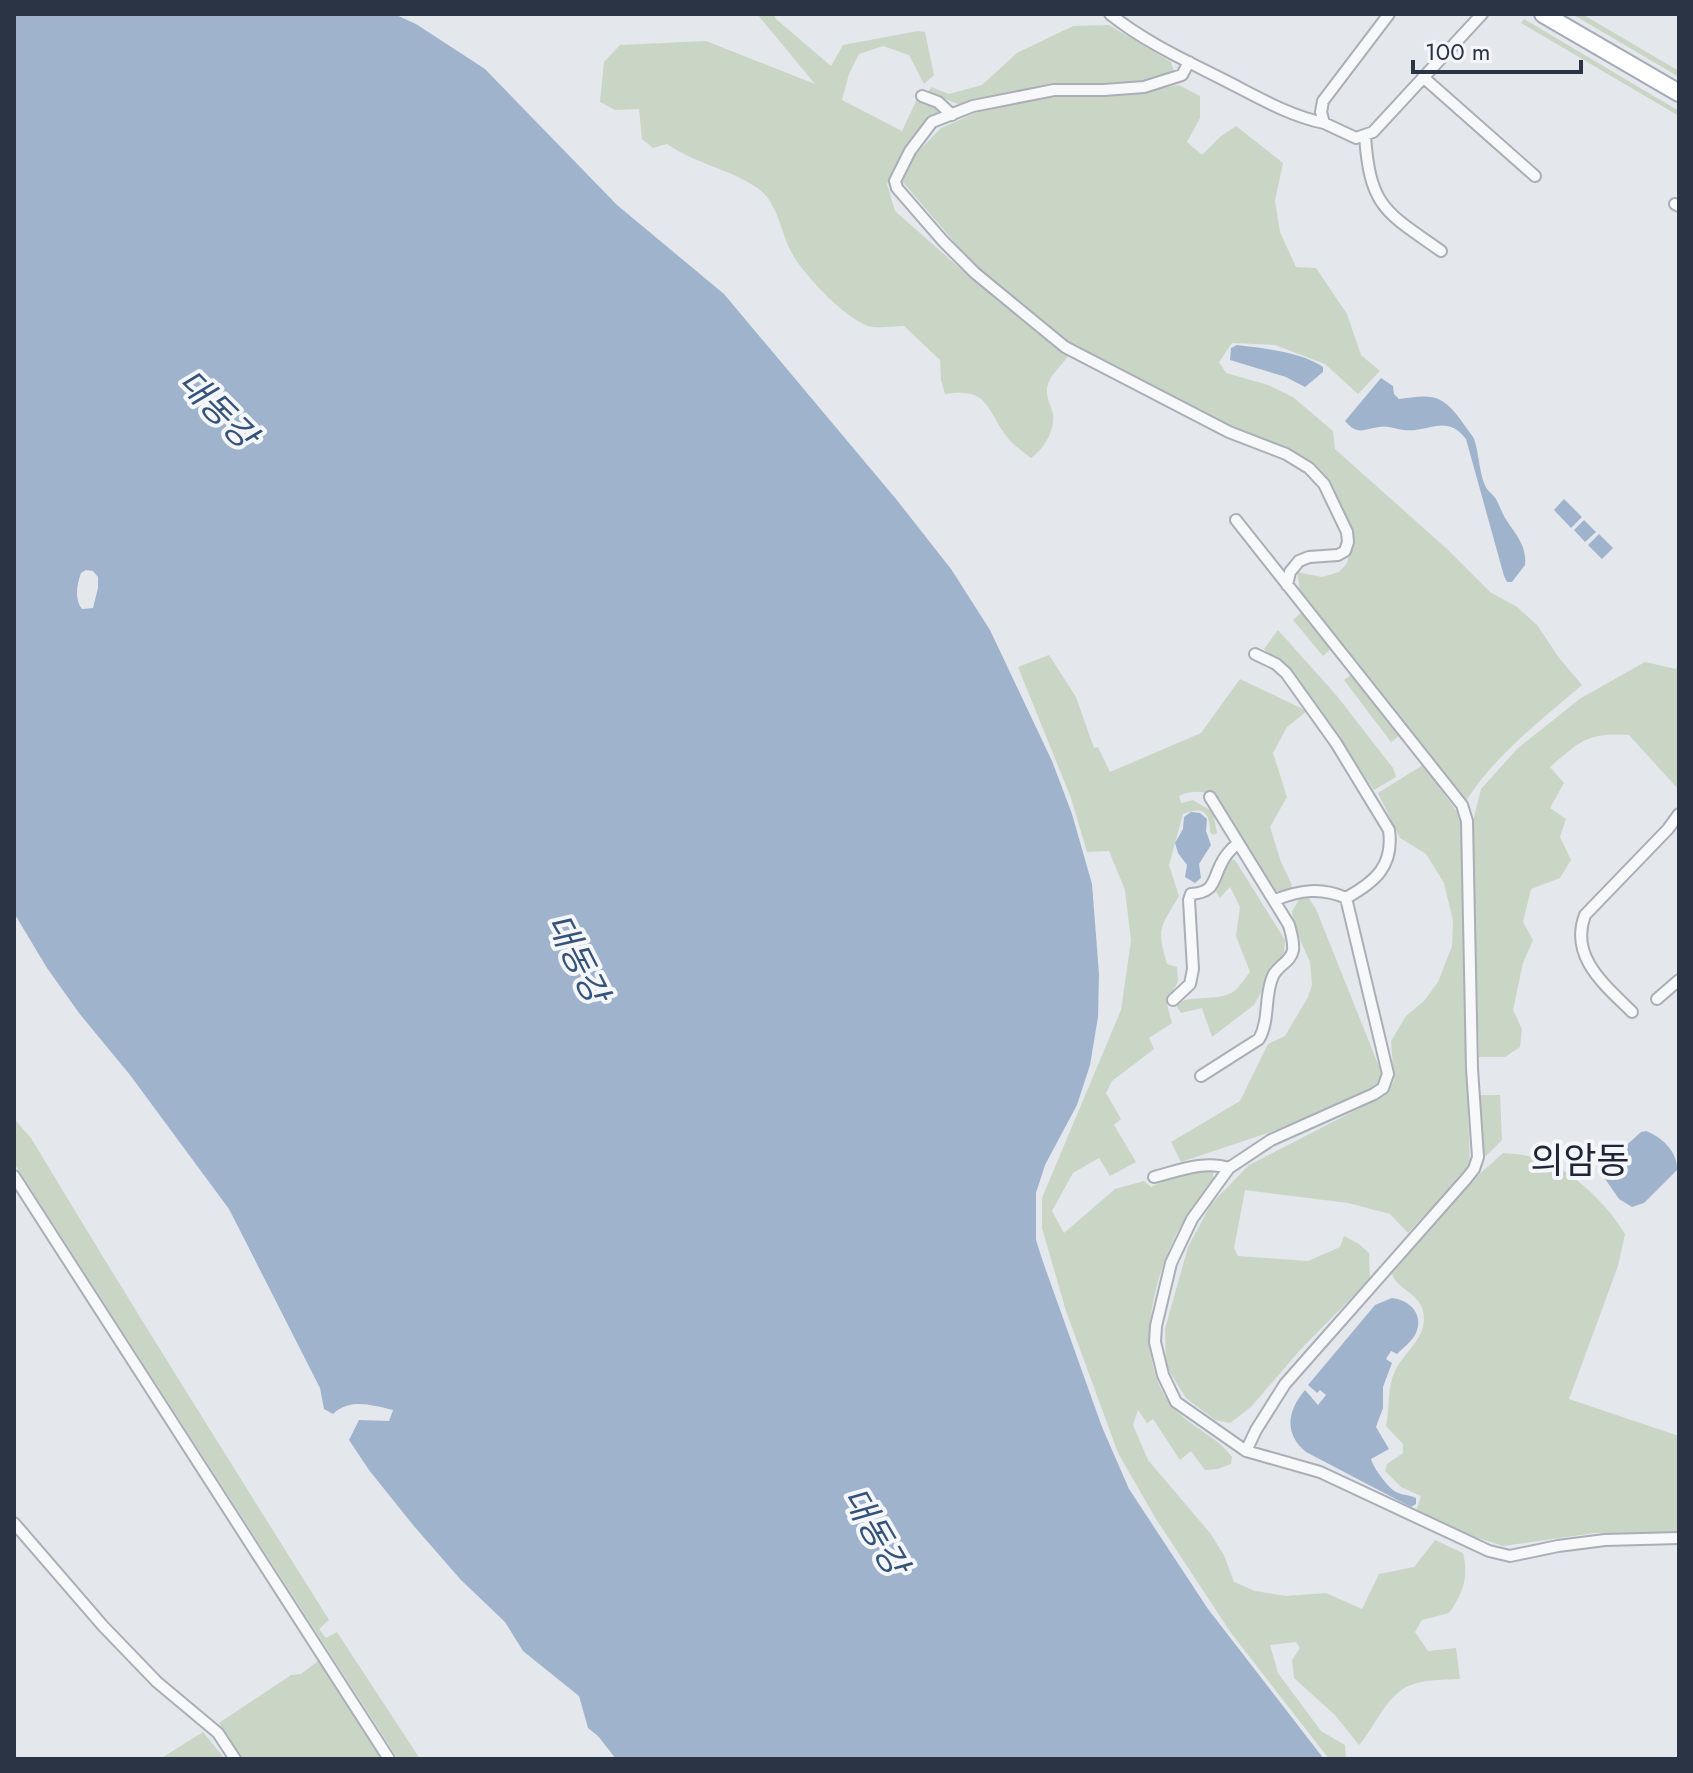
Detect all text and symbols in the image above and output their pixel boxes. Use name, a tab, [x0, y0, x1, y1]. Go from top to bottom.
scale bar	[1413, 24, 1581, 74]
text: 100 m	[1425, 34, 1491, 69]
water label: 대동강	[166, 358, 271, 463]
water label: 대동강	[534, 905, 622, 1015]
district label: 의암동	[1530, 1134, 1630, 1186]
water label: 대동강	[830, 1478, 922, 1588]

